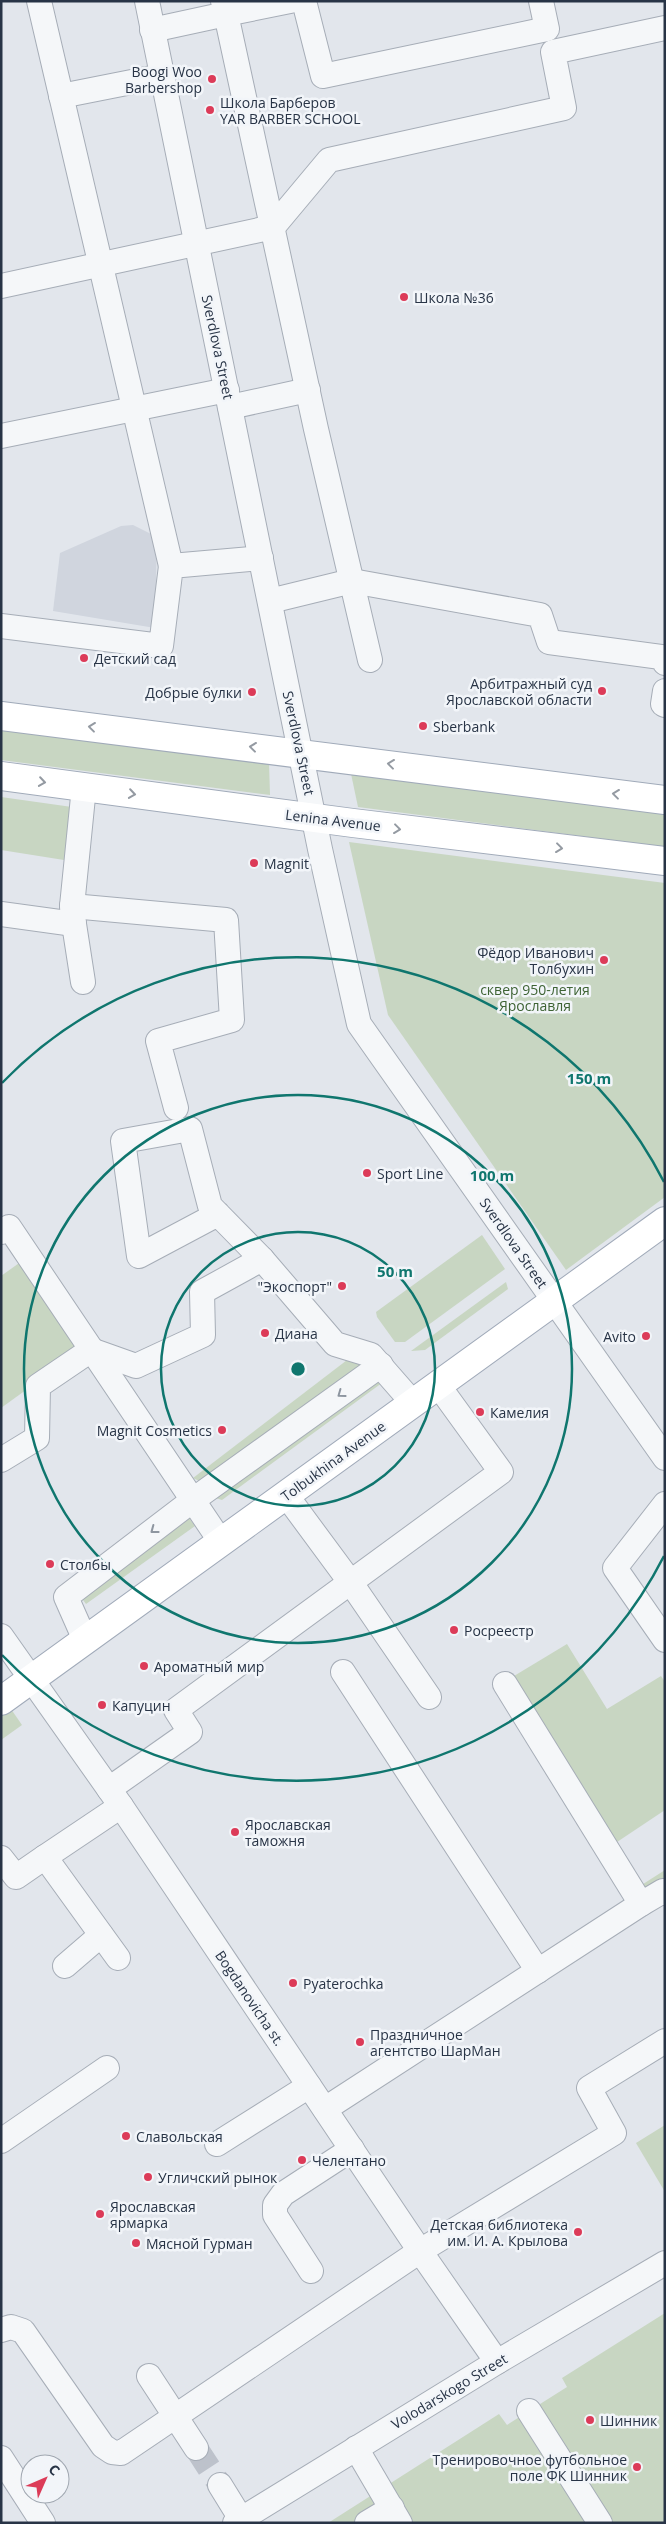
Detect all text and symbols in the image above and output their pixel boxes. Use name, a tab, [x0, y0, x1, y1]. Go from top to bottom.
place label: Boogi Woo Barbershop	[125, 62, 202, 97]
marker: Boogi Woo Barbershop	[206, 73, 218, 85]
place label: Школа Барберов YAR BARBER SCHOOL	[220, 93, 361, 128]
marker: Школа Барберов YAR BARBER SCHOOL	[204, 104, 216, 116]
place label: Школа №36	[414, 288, 494, 307]
marker: Школа №36	[398, 291, 410, 303]
street label: Sverdlova Street	[198, 293, 238, 401]
place label: Детский сад	[94, 649, 176, 668]
marker: Детский сад	[78, 652, 90, 664]
place label: Арбитражный суд Ярославской области	[446, 674, 592, 709]
place label: Добрые булки	[145, 683, 242, 702]
marker: Арбитражный суд Ярославской области	[596, 685, 608, 697]
marker: Добрые булки	[246, 686, 258, 698]
street label: Sverdlova Street	[279, 689, 319, 797]
place label: Sberbank	[433, 717, 496, 736]
marker: Sberbank	[417, 720, 429, 732]
one-way arrow	[87, 722, 95, 733]
one-way arrow	[249, 742, 257, 753]
one-way arrow	[387, 760, 395, 770]
one-way arrow	[39, 776, 47, 787]
one-way arrow	[128, 788, 136, 799]
one-way arrow	[612, 789, 620, 800]
street label: Lenina Avenue	[284, 805, 382, 835]
one-way arrow	[394, 823, 402, 834]
one-way arrow	[554, 843, 563, 853]
place label: Magnit	[264, 854, 309, 873]
marker: Magnit	[248, 857, 260, 869]
place label: Фёдор Иванович Толбухин	[477, 943, 594, 978]
marker: Фёдор Иванович Толбухин	[598, 954, 610, 966]
park label: сквер 950-летия Ярославля	[480, 980, 590, 1015]
text: 150 m	[567, 1068, 611, 1088]
place label: Sport Line	[377, 1164, 443, 1183]
text: 100 m	[470, 1165, 514, 1185]
marker: Sport Line	[361, 1167, 373, 1179]
street label: Sverdlova Street	[476, 1194, 552, 1292]
text: 50 m	[377, 1261, 413, 1281]
place label: "Экоспорт"	[257, 1277, 332, 1296]
marker: "Экоспорт"	[336, 1280, 348, 1292]
place label: Диана	[275, 1324, 318, 1343]
marker: Диана	[259, 1327, 271, 1339]
place label: Avito	[603, 1327, 636, 1346]
marker: Avito	[640, 1330, 652, 1342]
centre of rings	[289, 1360, 307, 1378]
one-way arrow	[337, 1388, 347, 1397]
place label: Камелия	[490, 1403, 549, 1422]
marker: Камелия	[474, 1406, 486, 1418]
street label: Tolbukhina Avenue	[277, 1416, 389, 1505]
place label: Magnit Cosmetics	[97, 1421, 212, 1440]
marker: Magnit Cosmetics	[216, 1424, 228, 1436]
one-way arrow	[151, 1524, 160, 1533]
place label: Столбы	[60, 1555, 111, 1574]
marker: Столбы	[44, 1558, 56, 1570]
place label: Росреестр	[464, 1621, 534, 1640]
marker: Росреестр	[448, 1624, 460, 1636]
place label: Ароматный мир	[154, 1657, 264, 1676]
marker: Ароматный мир	[138, 1660, 150, 1672]
place label: Капуцин	[112, 1696, 171, 1715]
marker: Капуцин	[96, 1699, 108, 1711]
place label: Ярославская таможня	[245, 1815, 331, 1850]
marker: Ярославская таможня	[229, 1826, 241, 1838]
street label: Bogdanovicha st.	[211, 1947, 289, 2049]
place label: Pyaterochka	[303, 1974, 384, 1993]
marker: Pyaterochka	[287, 1977, 299, 1989]
place label: Праздничное агентство ШарМан	[370, 2025, 501, 2060]
marker: Праздничное агентство ШарМан	[354, 2036, 366, 2048]
place label: Славольская	[136, 2127, 223, 2146]
marker: Славольская	[120, 2130, 132, 2142]
place label: Челентано	[312, 2151, 386, 2170]
marker: Челентано	[296, 2154, 308, 2166]
place label: Угличский рынок	[158, 2168, 278, 2187]
marker: Угличский рынок	[142, 2171, 154, 2183]
place label: Ярославская ярмарка	[110, 2197, 196, 2232]
marker: Ярославская ярмарка	[94, 2208, 106, 2220]
place label: Детская библиотека им. И. А. Крылова	[431, 2215, 568, 2250]
marker: Детская библиотека им. И. А. Крылова	[572, 2226, 584, 2238]
place label: Мясной Гурман	[146, 2234, 253, 2253]
marker: Мясной Гурман	[130, 2237, 142, 2249]
street label: Volodarskogo Street	[388, 2349, 510, 2433]
place label: Шинник	[600, 2411, 658, 2430]
marker: Шинник	[584, 2414, 596, 2426]
place label: Тренировочное футбольное поле ФК Шинник	[433, 2450, 628, 2485]
north arrow	[20, 2454, 70, 2504]
text: С	[45, 2460, 64, 2479]
marker: Тренировочное футбольное поле ФК Шинник	[631, 2461, 643, 2473]

